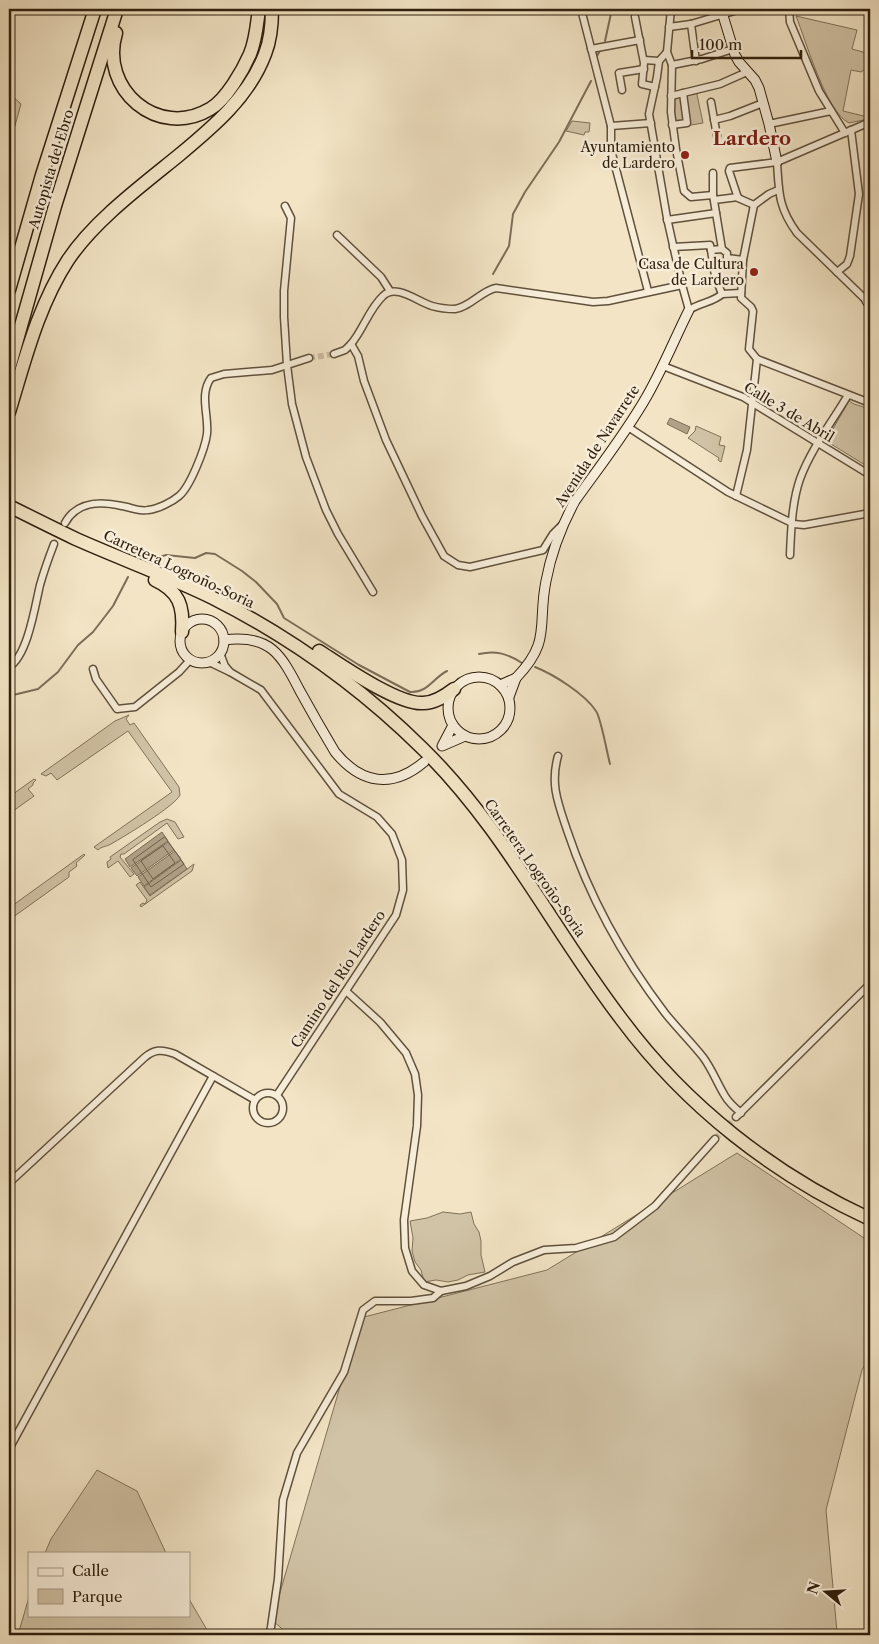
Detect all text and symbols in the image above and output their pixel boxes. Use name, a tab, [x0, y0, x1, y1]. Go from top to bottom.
scale bar	[692, 28, 800, 60]
text: 100 m	[699, 35, 742, 54]
street label: Autopista del Ebro	[24, 107, 78, 232]
district label: Lardero	[713, 127, 791, 150]
place label: Ayuntamiento de Lardero	[580, 138, 675, 172]
marker: Ayuntamiento de Lardero	[679, 149, 691, 161]
place label: Casa de Cultura de Lardero	[638, 255, 745, 289]
marker: Casa de Cultura de Lardero	[748, 266, 760, 278]
street label: Calle 3 de Abril	[741, 378, 837, 446]
street label: Avenida de Navarrete	[550, 381, 643, 511]
street label: Carretera Logroño-Soria	[101, 526, 258, 612]
street label: Carretera Logroño-Soria	[480, 795, 590, 941]
street label: Camino del Río Lardero	[287, 907, 389, 1051]
legend	[28, 1552, 190, 1616]
text: Calle	[72, 1561, 109, 1580]
north arrow	[802, 1566, 852, 1616]
text: N	[803, 1579, 824, 1597]
text: Parque	[72, 1587, 122, 1606]

